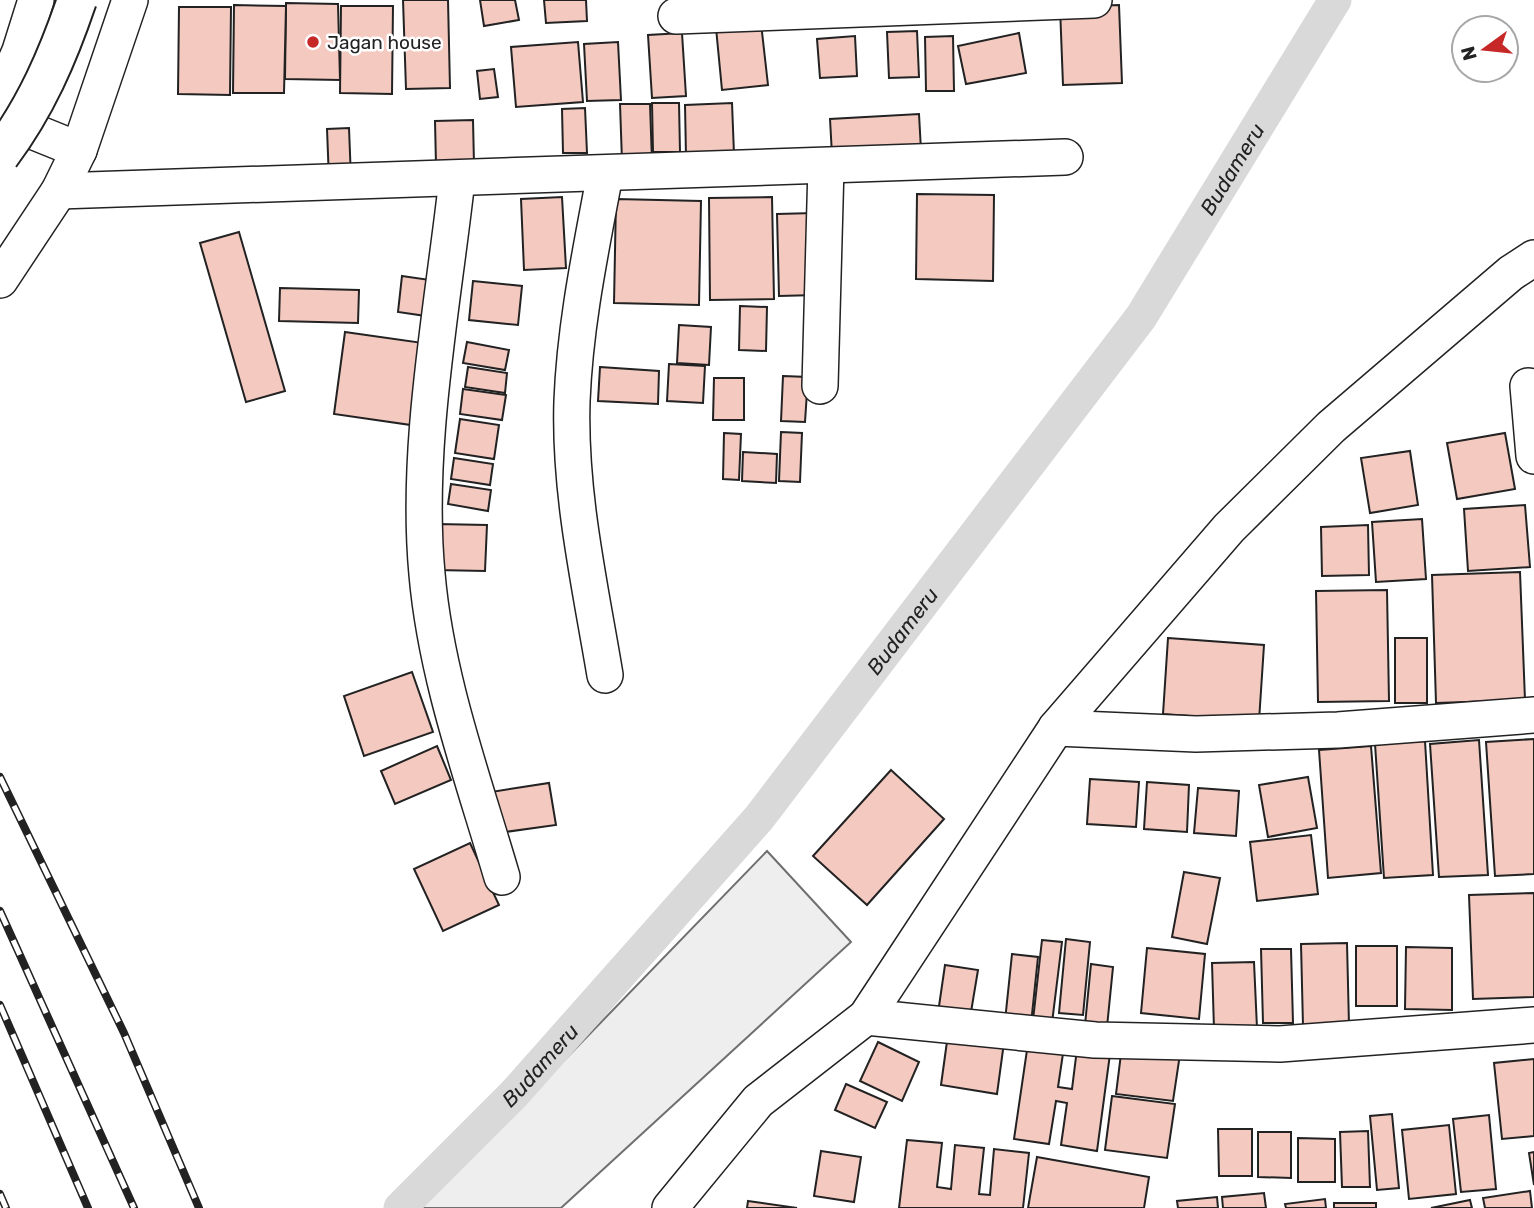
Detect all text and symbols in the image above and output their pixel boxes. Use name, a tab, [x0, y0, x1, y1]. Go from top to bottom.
north arrow	[1450, 14, 1520, 84]
place label: Jagan house	[327, 31, 442, 54]
marker: Jagan house	[305, 34, 321, 50]
text: N	[1456, 44, 1482, 63]
water label: Budameru	[1194, 118, 1269, 219]
water label: Budameru	[861, 582, 943, 679]
water label: Budameru	[496, 1018, 583, 1112]

